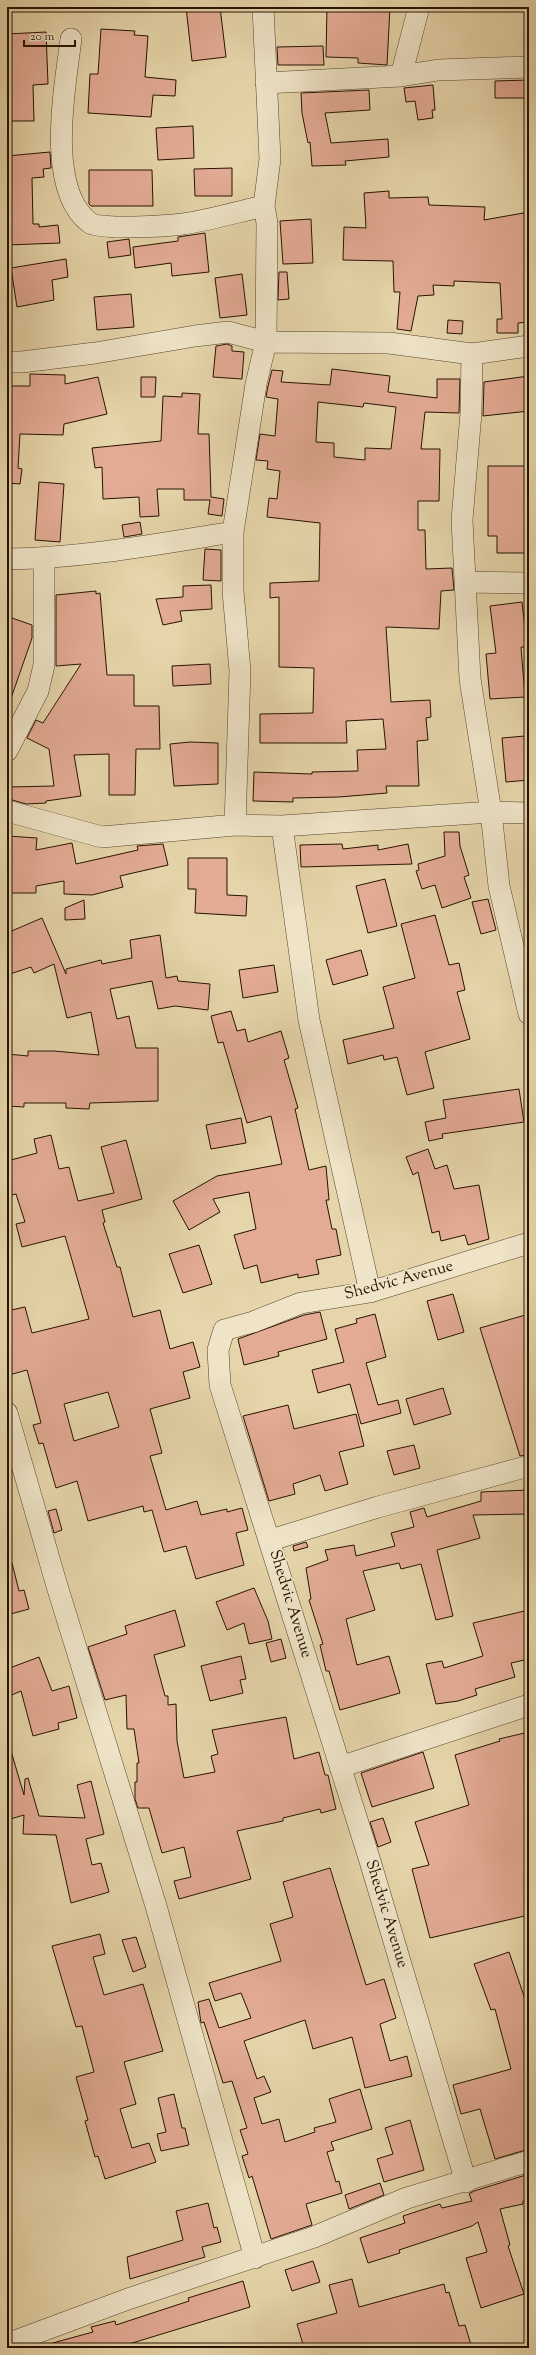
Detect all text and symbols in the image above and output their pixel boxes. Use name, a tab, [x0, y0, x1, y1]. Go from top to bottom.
scale bar	[24, 22, 75, 48]
text: 20 m	[30, 28, 55, 46]
street label: Shedvic Avenue	[342, 1255, 456, 1307]
street label: Shedvic Avenue	[263, 1547, 317, 1661]
street label: Shedvic Avenue	[359, 1857, 413, 1971]

